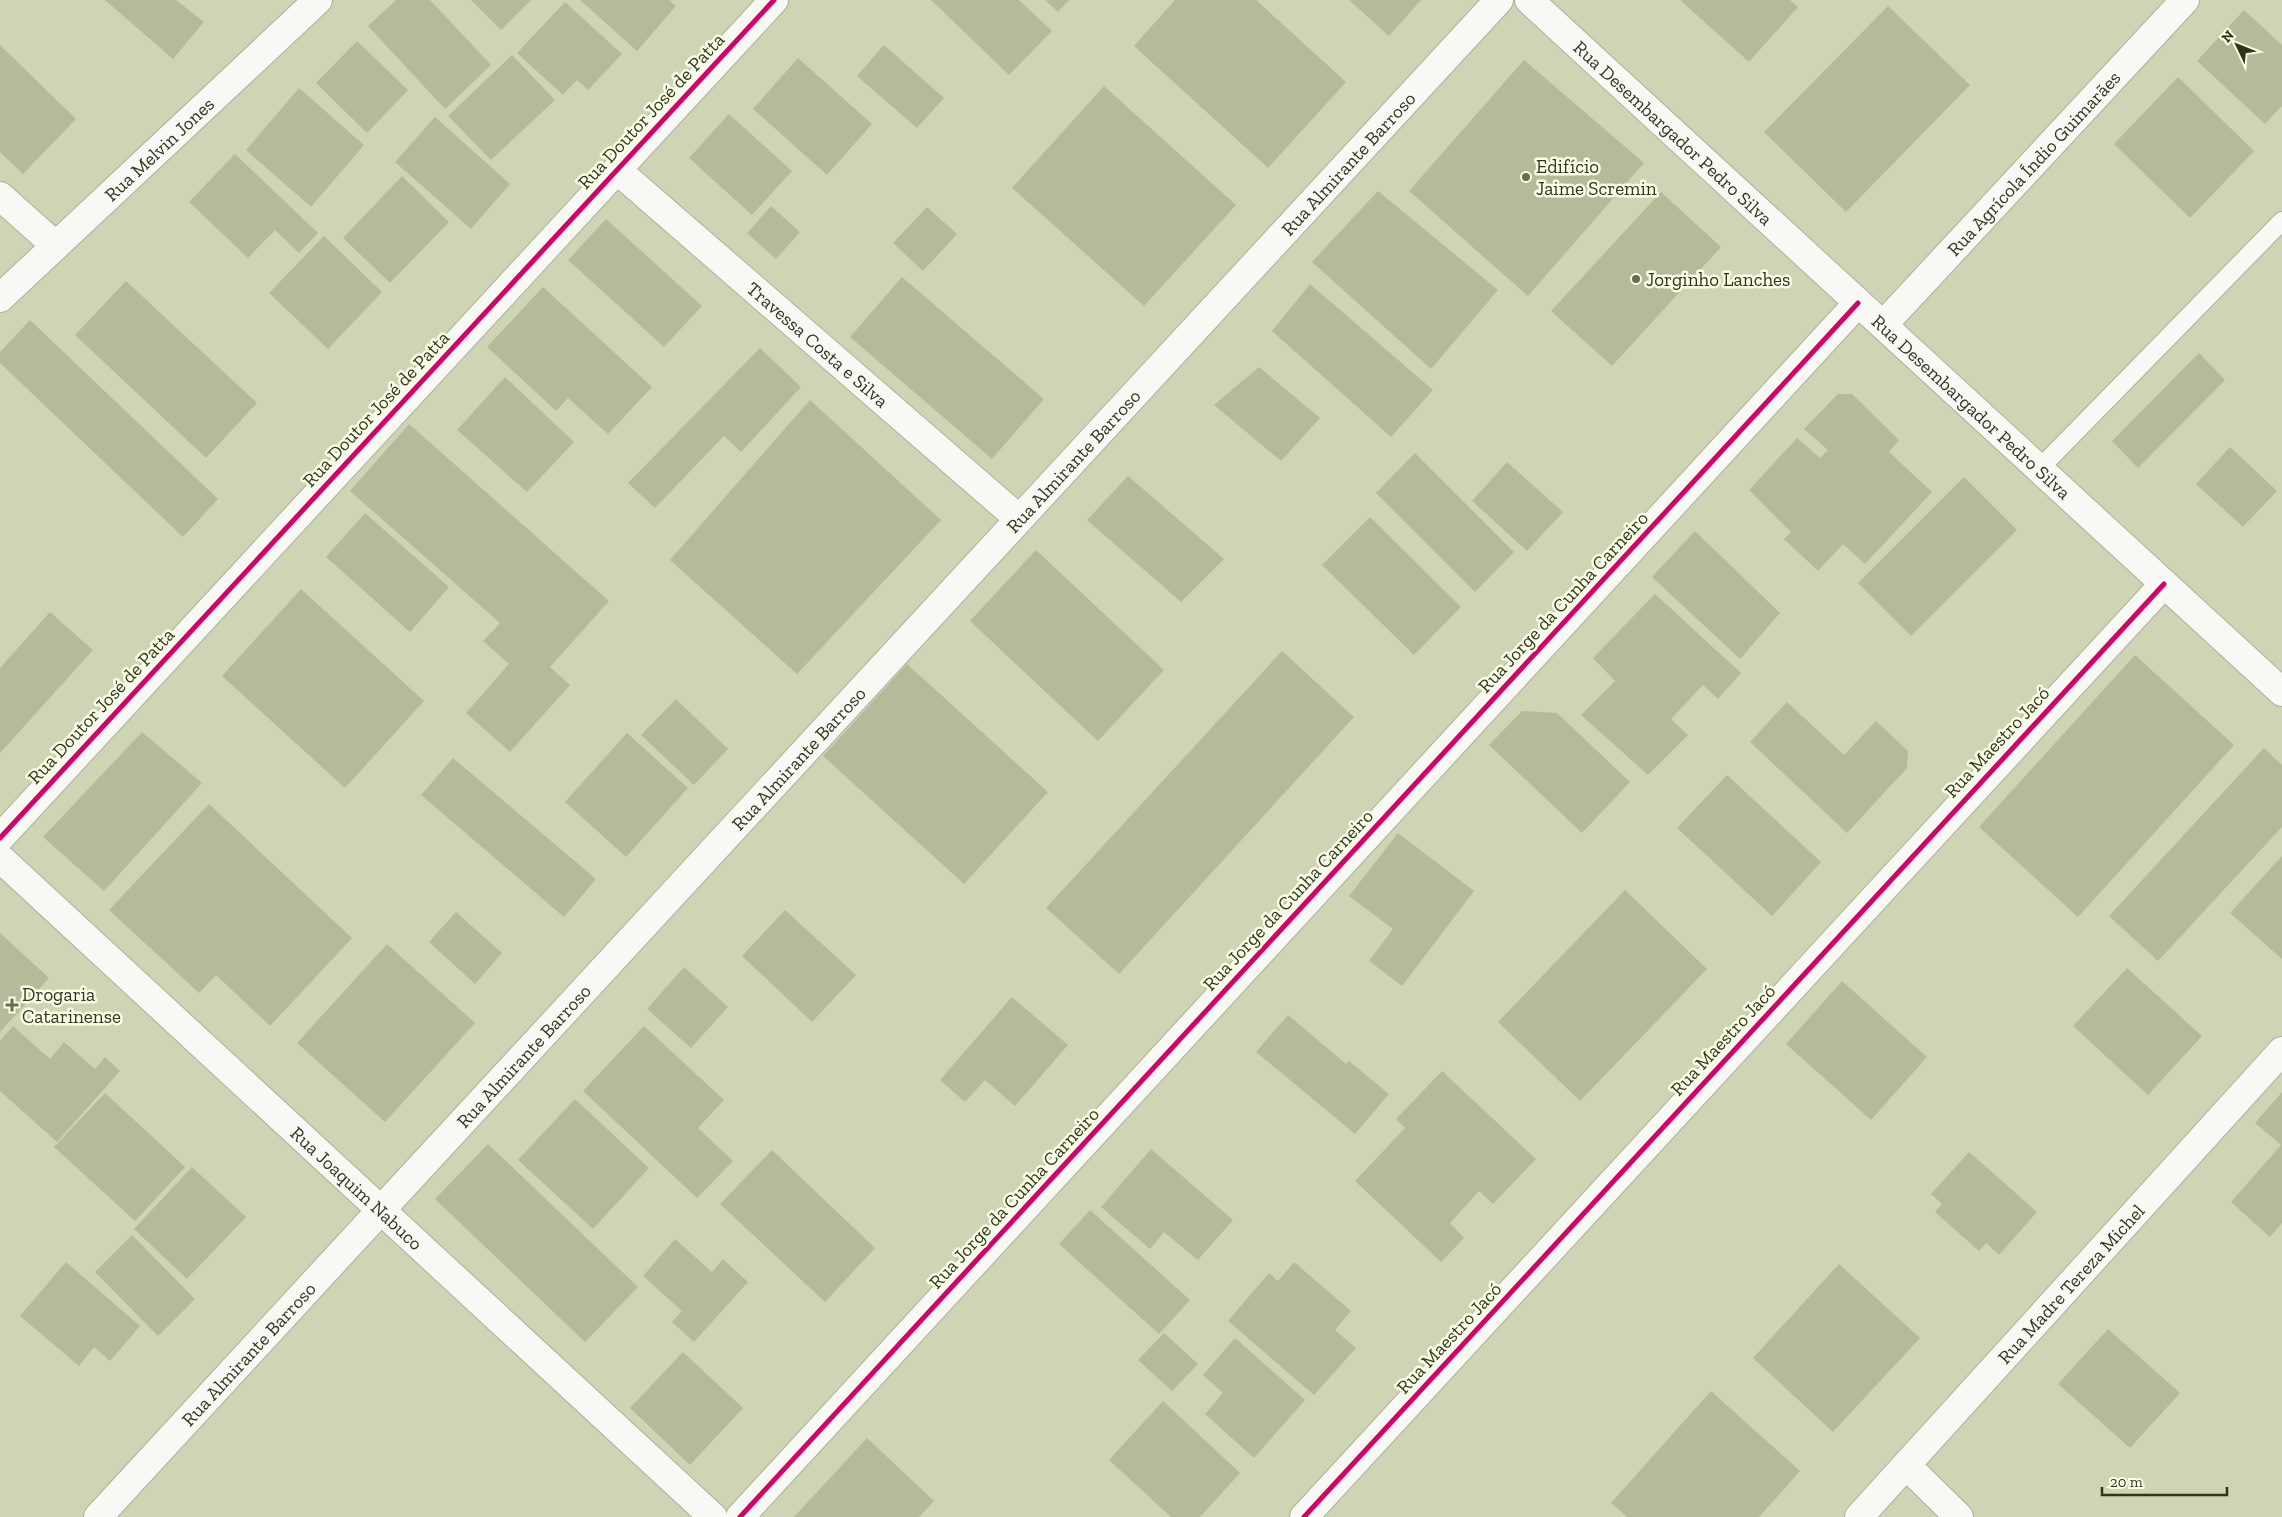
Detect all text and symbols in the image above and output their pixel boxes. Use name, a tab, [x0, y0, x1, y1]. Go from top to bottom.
north arrow	[2212, 20, 2262, 70]
text: N	[2218, 27, 2238, 46]
street label: Rua Doutor José de Patta	[573, 28, 729, 194]
street label: Rua Desembargador Pedro Silva	[1569, 35, 1778, 230]
street label: Rua Agrícola Índio Guimarães	[1942, 66, 2125, 260]
street label: Rua Almirante Barroso	[1276, 87, 1420, 240]
street label: Rua Melvin Jones	[99, 92, 219, 206]
place label: Edifício Jaime Scremin	[1536, 155, 1657, 200]
marker: Edifício Jaime Scremin	[1520, 171, 1532, 183]
place label: Jorginho Lanches	[1646, 268, 1790, 291]
marker: Jorginho Lanches	[1630, 273, 1642, 285]
street label: Travessa Costa e Silva	[742, 277, 893, 412]
street label: Rua Desembargador Pedro Silva	[1867, 310, 2076, 504]
street label: Rua Doutor José de Patta	[298, 326, 454, 492]
street label: Rua Almirante Barroso	[1001, 384, 1145, 537]
street label: Rua Jorge da Cunha Carneiro	[1473, 506, 1653, 697]
street label: Rua Doutor José de Patta	[23, 623, 179, 789]
street label: Rua Almirante Barroso	[726, 682, 871, 835]
street label: Rua Maestro Jacó	[1940, 682, 2054, 802]
street label: Rua Jorge da Cunha Carneiro	[1198, 804, 1378, 995]
street label: Rua Almirante Barroso	[452, 979, 596, 1132]
street label: Rua Maestro Jacó	[1666, 980, 1780, 1100]
place label: Drogaria Catarinense	[22, 983, 121, 1028]
marker: Drogaria Catarinense	[6, 999, 18, 1011]
street label: Rua Jorge da Cunha Carneiro	[924, 1102, 1104, 1293]
street label: Rua Joaquim Nabuco	[286, 1121, 428, 1255]
street label: Rua Madre Tereza Michel	[1993, 1199, 2149, 1368]
street label: Rua Almirante Barroso	[177, 1277, 321, 1430]
street label: Rua Maestro Jacó	[1392, 1278, 1506, 1398]
scale bar	[2102, 1464, 2227, 1496]
text: 20 m	[2110, 1473, 2143, 1491]

